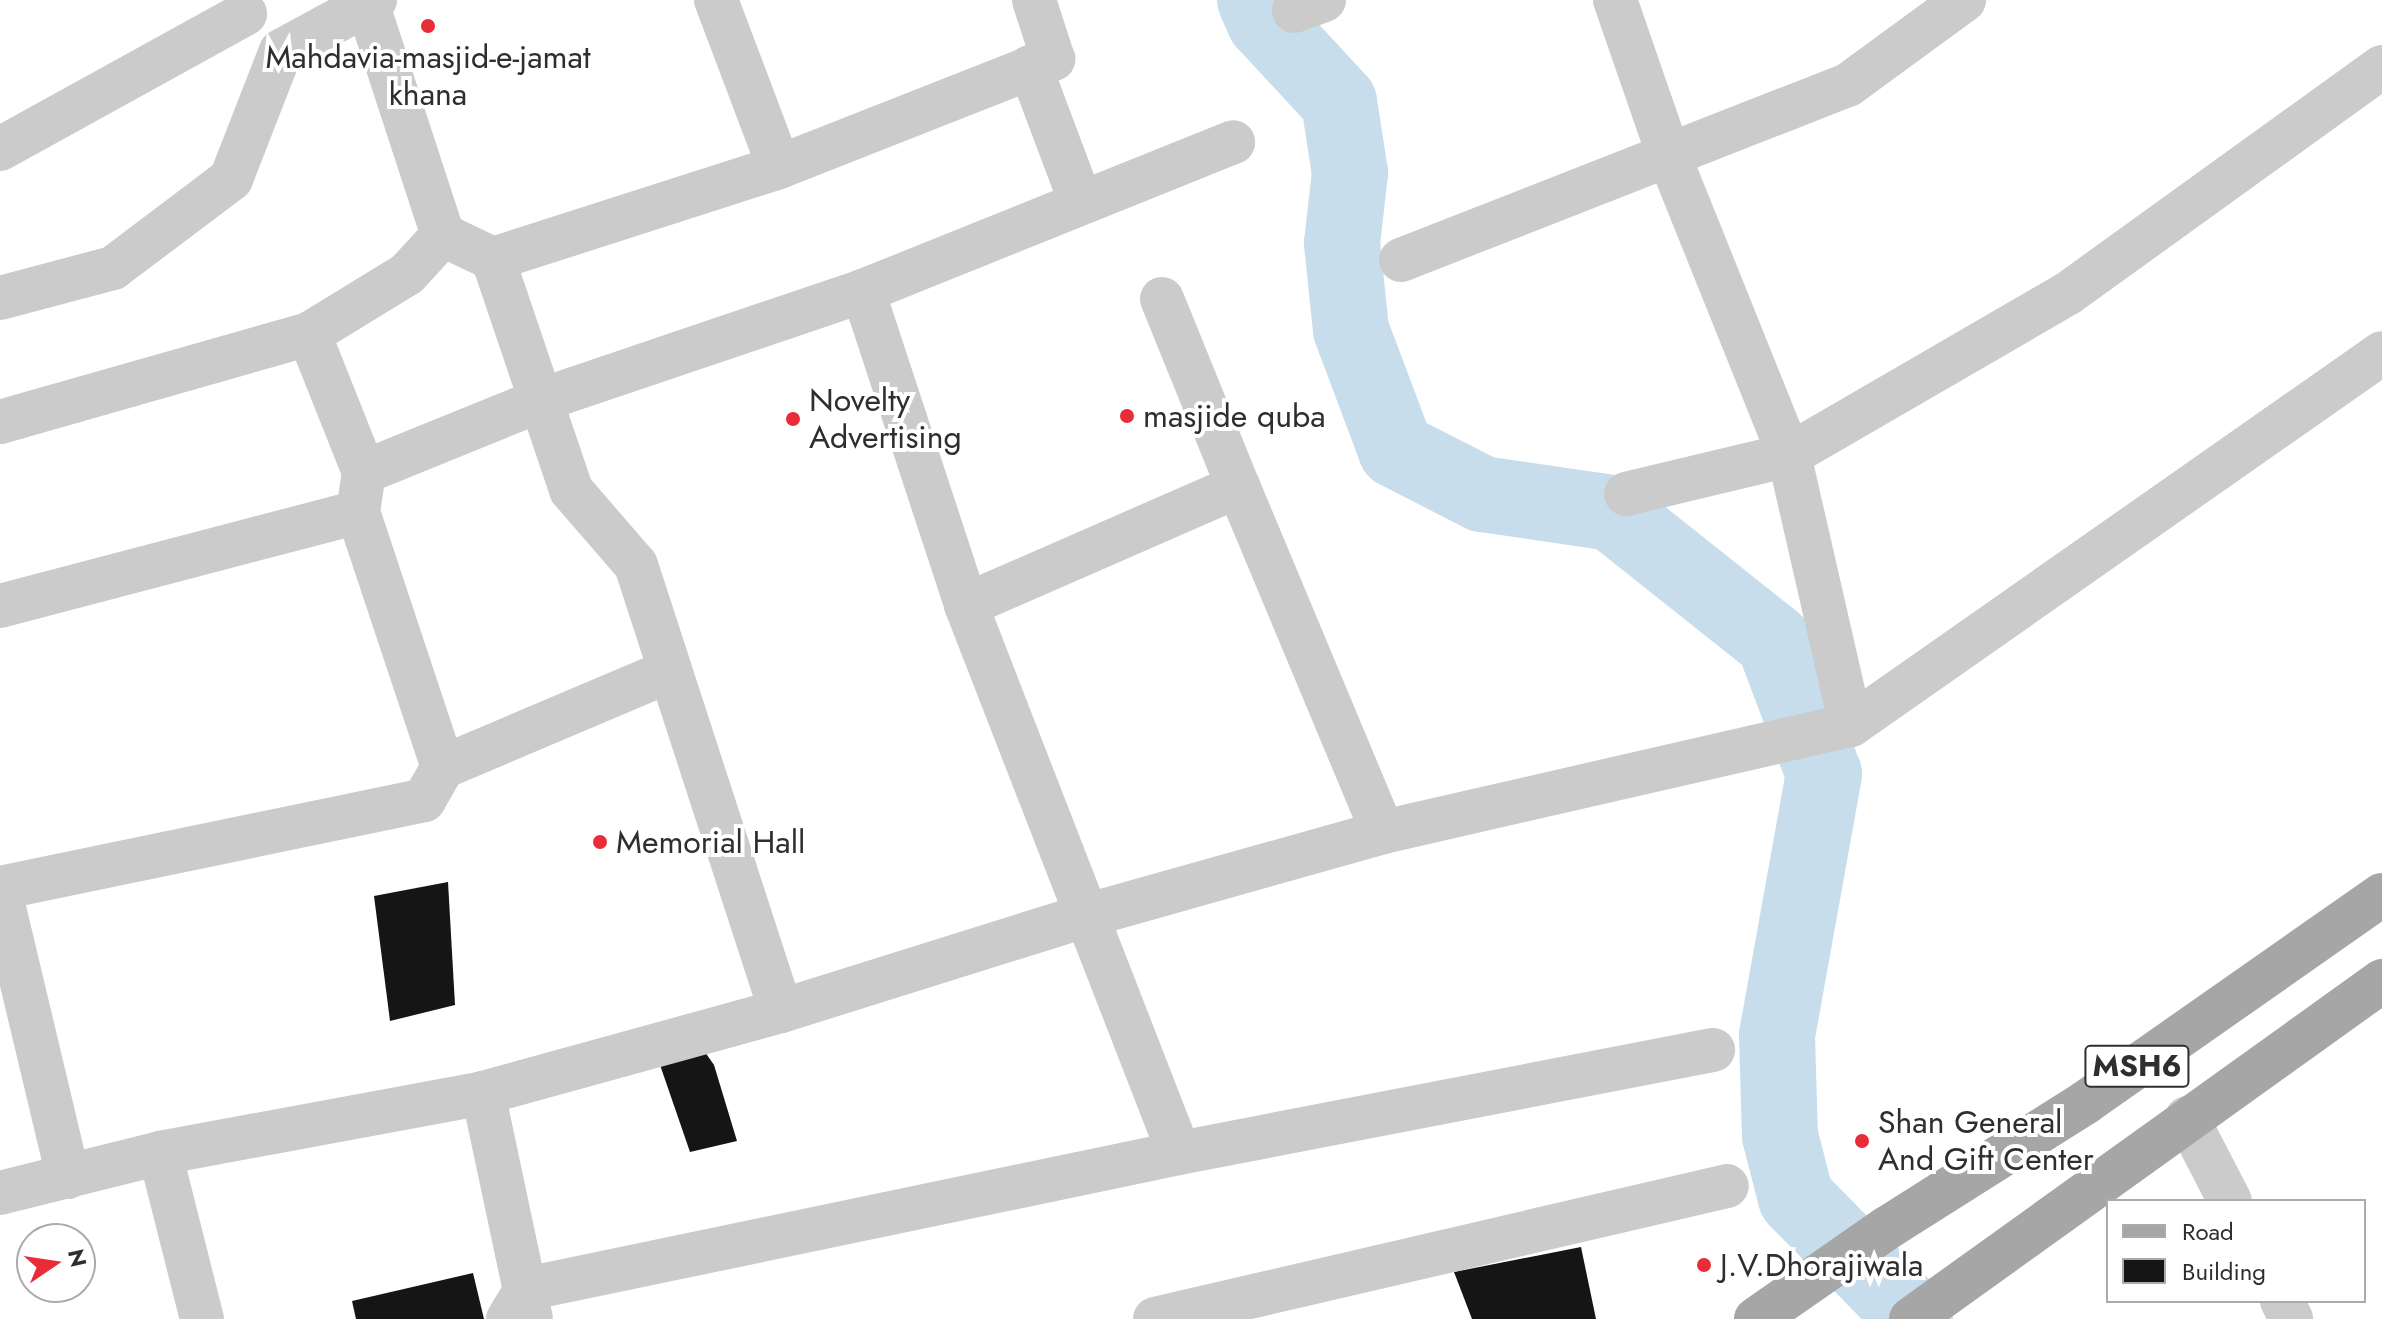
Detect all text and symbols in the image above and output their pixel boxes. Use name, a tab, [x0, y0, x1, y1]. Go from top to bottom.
marker: Mahdavia-masjid-e-jamat khana	[419, 17, 437, 35]
place label: Mahdavia-masjid-e-jamat khana	[265, 39, 591, 114]
place label: Novelty Advertising	[809, 382, 962, 457]
place label: masjide quba	[1143, 397, 1326, 435]
marker: masjide quba	[1118, 407, 1136, 425]
marker: Novelty Advertising	[784, 410, 802, 428]
place label: Memorial Hall	[616, 823, 805, 861]
marker: Memorial Hall	[591, 833, 609, 851]
road number: MSH6	[2083, 1040, 2191, 1092]
place label: Shan General And Gift Center	[1878, 1104, 2094, 1179]
marker: Shan General And Gift Center	[1853, 1132, 1871, 1150]
legend	[2106, 1199, 2366, 1303]
text: Road	[2182, 1214, 2234, 1249]
north arrow	[16, 1223, 96, 1303]
text: N	[60, 1246, 95, 1270]
place label: J.V.Dhorajiwala	[1720, 1246, 1923, 1284]
text: Building	[2182, 1254, 2266, 1289]
marker: J.V.Dhorajiwala	[1695, 1256, 1713, 1274]

